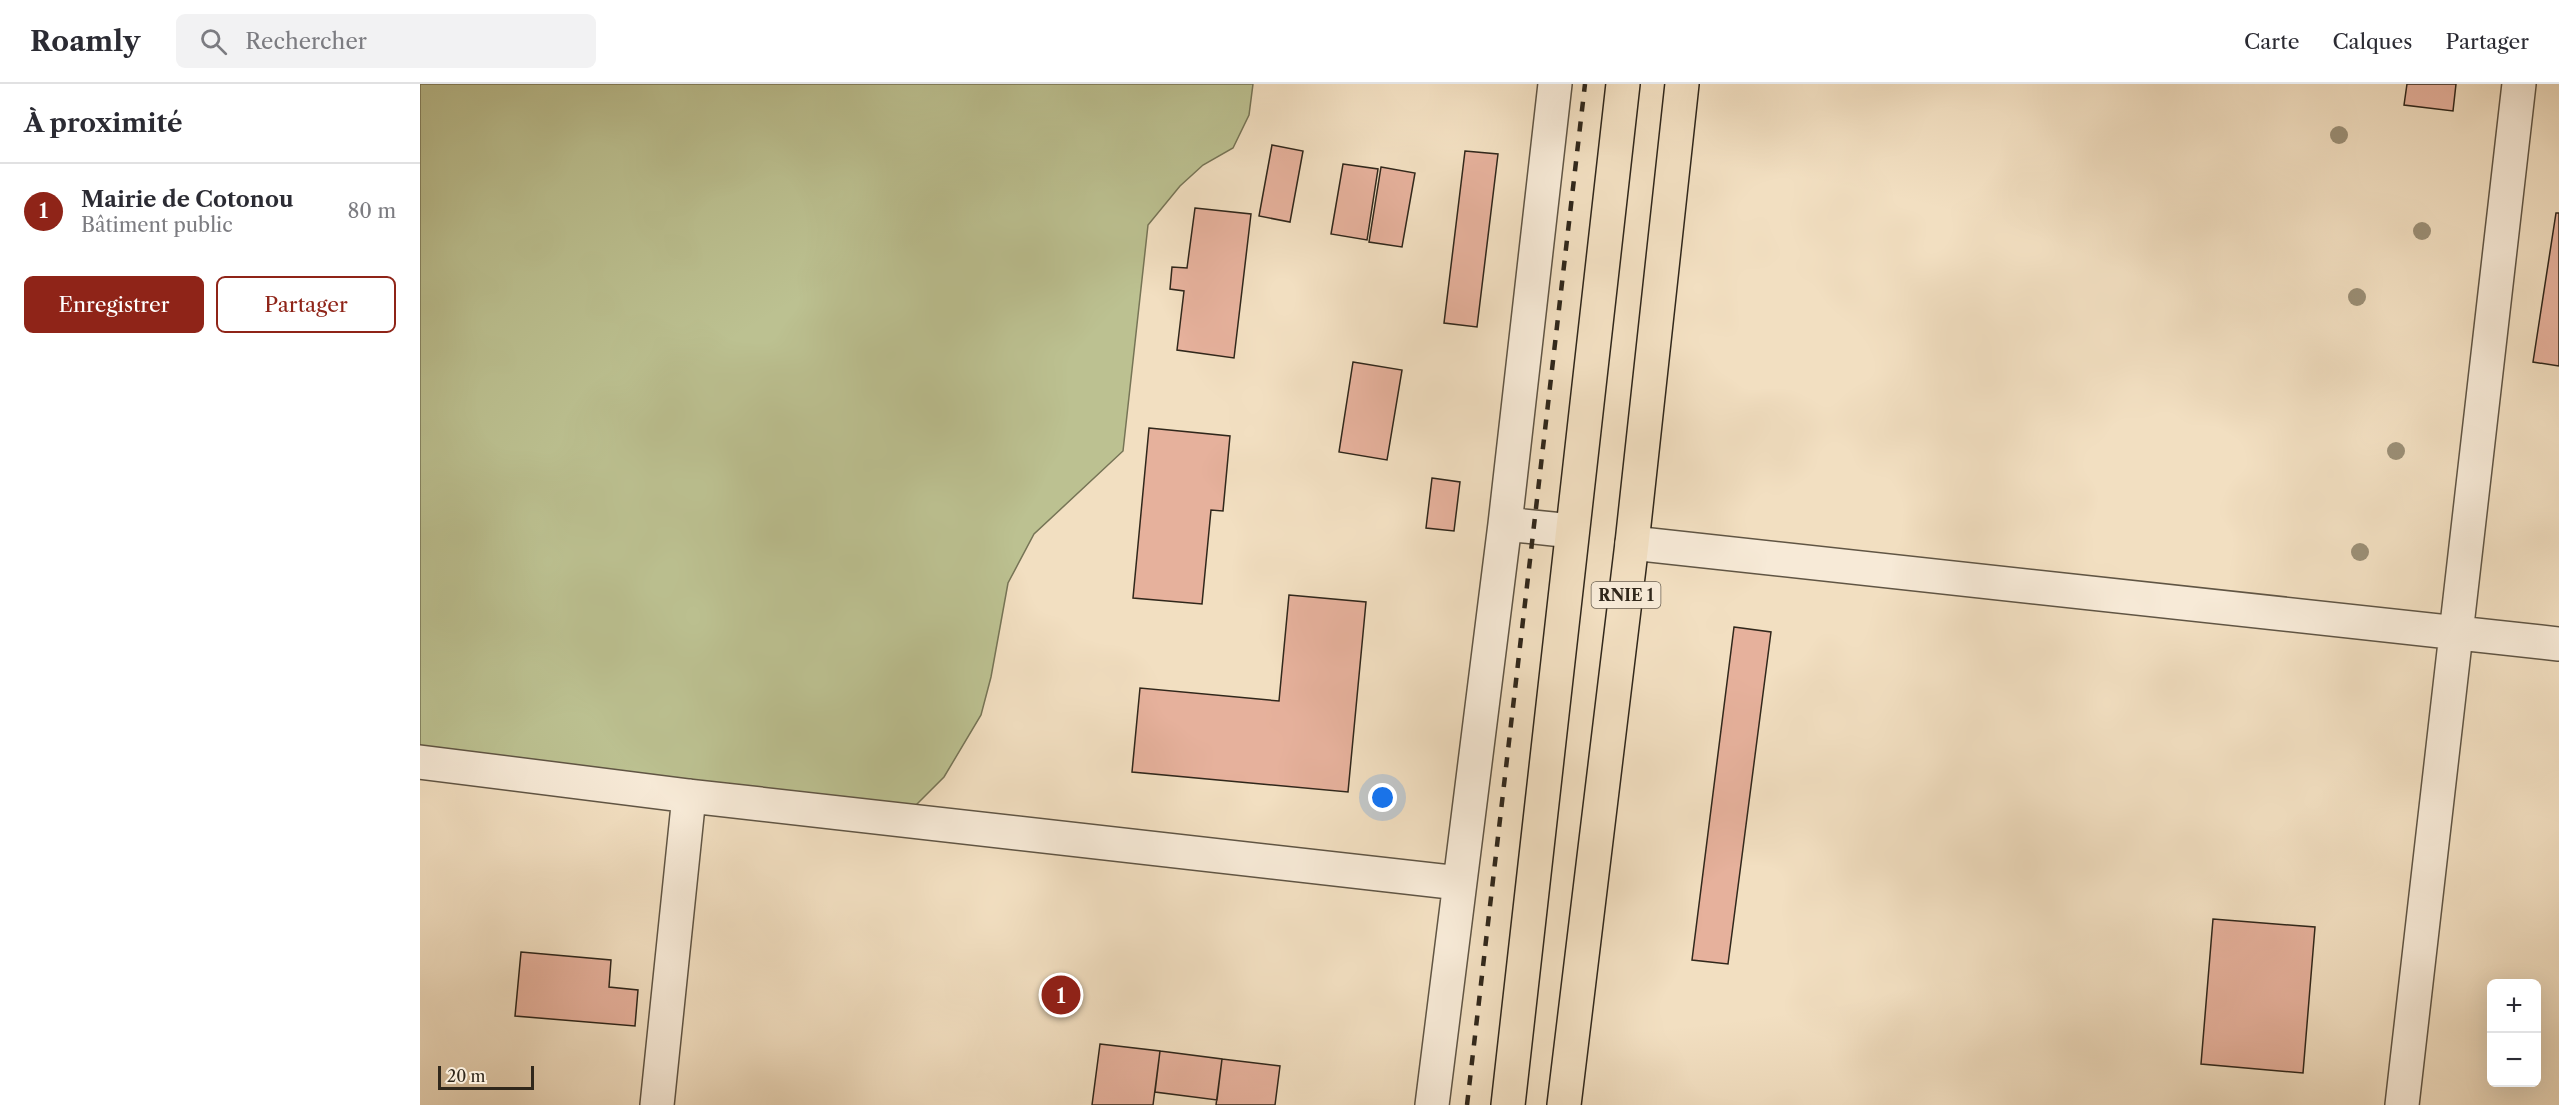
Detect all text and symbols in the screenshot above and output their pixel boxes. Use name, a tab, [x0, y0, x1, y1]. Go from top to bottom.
search box	[176, 14, 596, 68]
text: Roamly	[30, 24, 140, 58]
icon: search	[197, 25, 230, 58]
text: Rechercher	[245, 28, 367, 55]
text: Carte	[2244, 29, 2299, 54]
text: Calques	[2332, 29, 2412, 54]
text: Partager	[2445, 29, 2529, 54]
text: À proximité	[24, 107, 183, 139]
text: Mairie de Cotonou	[81, 186, 294, 213]
text: 1	[39, 199, 48, 223]
text: 80 m	[348, 199, 396, 223]
text: Bâtiment public	[81, 213, 233, 237]
button: Enregistrer	[24, 276, 204, 333]
button: Partager	[216, 276, 396, 333]
road number: RNIE 1	[1592, 582, 1660, 608]
your location	[1368, 783, 1397, 812]
pin: 1	[1042, 972, 1080, 1018]
map controls	[2487, 979, 2541, 1087]
button: +	[2487, 979, 2541, 1033]
button: −	[2487, 1033, 2541, 1087]
scale bar	[438, 1063, 534, 1090]
text: 20 m	[447, 1066, 486, 1086]

